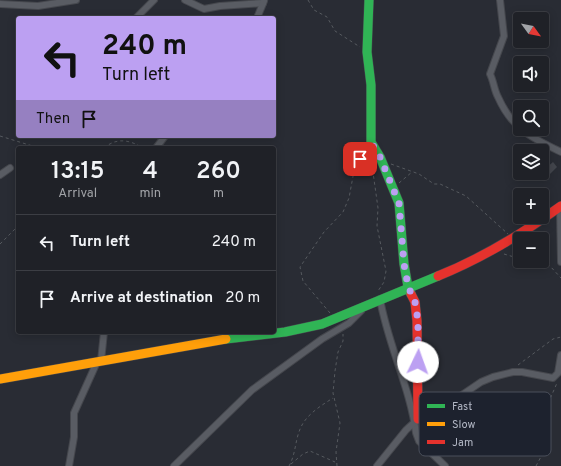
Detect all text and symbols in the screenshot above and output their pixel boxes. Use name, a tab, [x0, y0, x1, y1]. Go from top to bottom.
north arrow	[513, 12, 549, 48]
map controls	[513, 12, 549, 268]
text: 240 m	[102, 29, 187, 65]
icon: left	[36, 32, 88, 84]
button: sound	[513, 56, 549, 92]
text: Turn left	[102, 64, 170, 87]
button: search	[513, 100, 549, 136]
icon: arrive	[78, 108, 100, 130]
text: Then	[36, 110, 70, 129]
pin	[343, 142, 377, 176]
button: layers	[513, 144, 549, 180]
icon: arrive	[349, 148, 371, 170]
text: 13:15	[51, 157, 105, 187]
text: 4	[143, 157, 158, 187]
text: 260	[196, 157, 241, 187]
text: Arrival	[58, 186, 97, 202]
text: min	[139, 186, 161, 202]
text: m	[213, 186, 224, 202]
button: +	[513, 188, 549, 224]
icon: left	[36, 232, 58, 254]
button: −	[513, 232, 549, 268]
text: Turn left	[70, 233, 130, 252]
text: 240 m	[212, 233, 256, 252]
icon: arrive	[36, 288, 58, 310]
text: Arrive at destination	[70, 289, 213, 308]
text: 20 m	[225, 289, 260, 308]
position arrow	[397, 341, 439, 383]
legend	[419, 392, 551, 456]
text: Fast	[452, 400, 472, 414]
text: Slow	[452, 418, 475, 432]
text: Jam	[452, 436, 473, 450]

